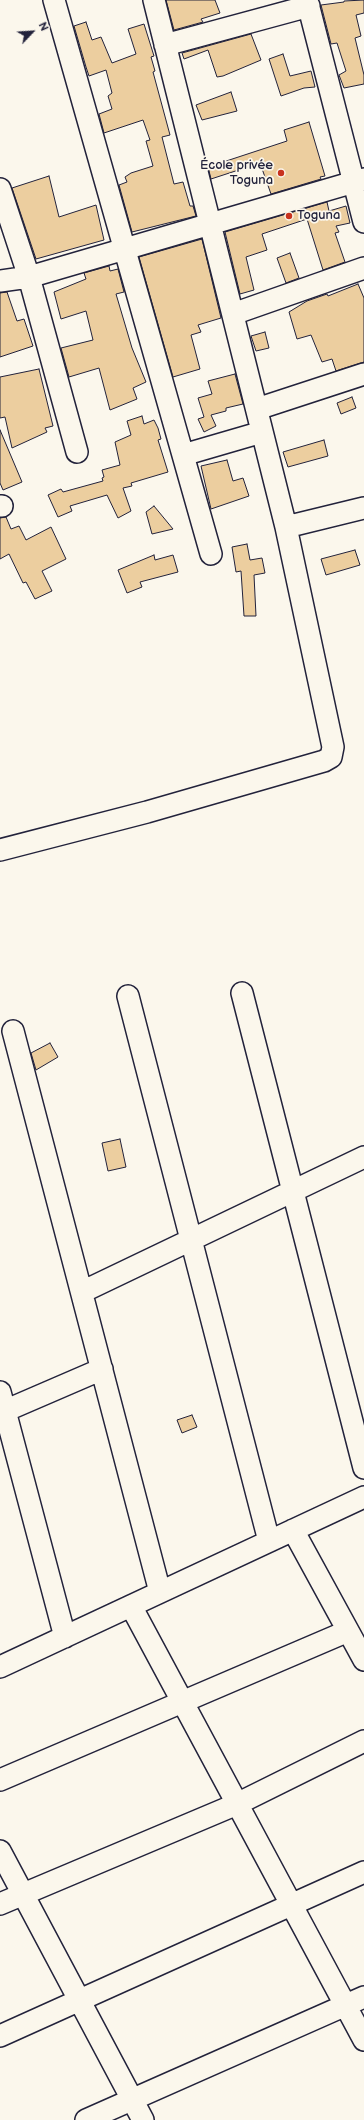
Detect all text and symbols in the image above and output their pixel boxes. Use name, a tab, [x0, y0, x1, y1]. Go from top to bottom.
north arrow	[12, 12, 52, 52]
text: N	[36, 20, 51, 33]
place label: École privée Toguna	[200, 158, 273, 189]
marker: École privée Toguna	[276, 168, 286, 178]
place label: Toguna	[297, 208, 340, 224]
marker: Toguna	[284, 211, 294, 221]

